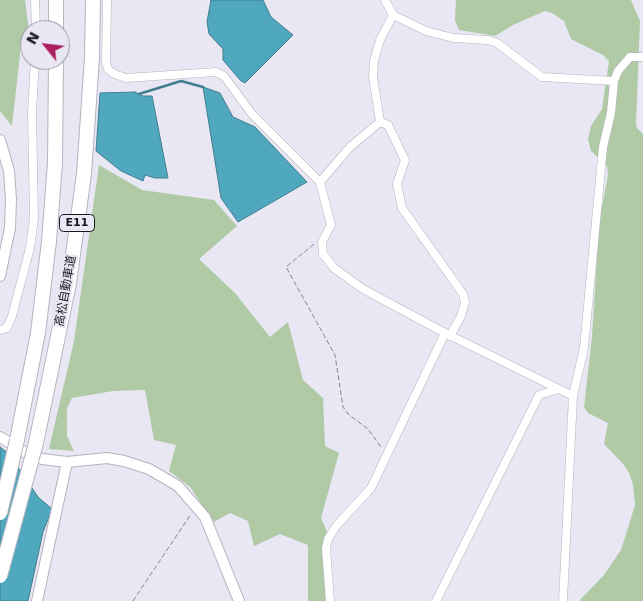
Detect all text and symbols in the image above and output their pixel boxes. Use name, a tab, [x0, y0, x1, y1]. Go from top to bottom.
north arrow	[20, 20, 70, 70]
text: N	[23, 29, 43, 47]
road number: E11	[60, 214, 94, 232]
street label: 高松自動車道	[53, 254, 79, 328]

